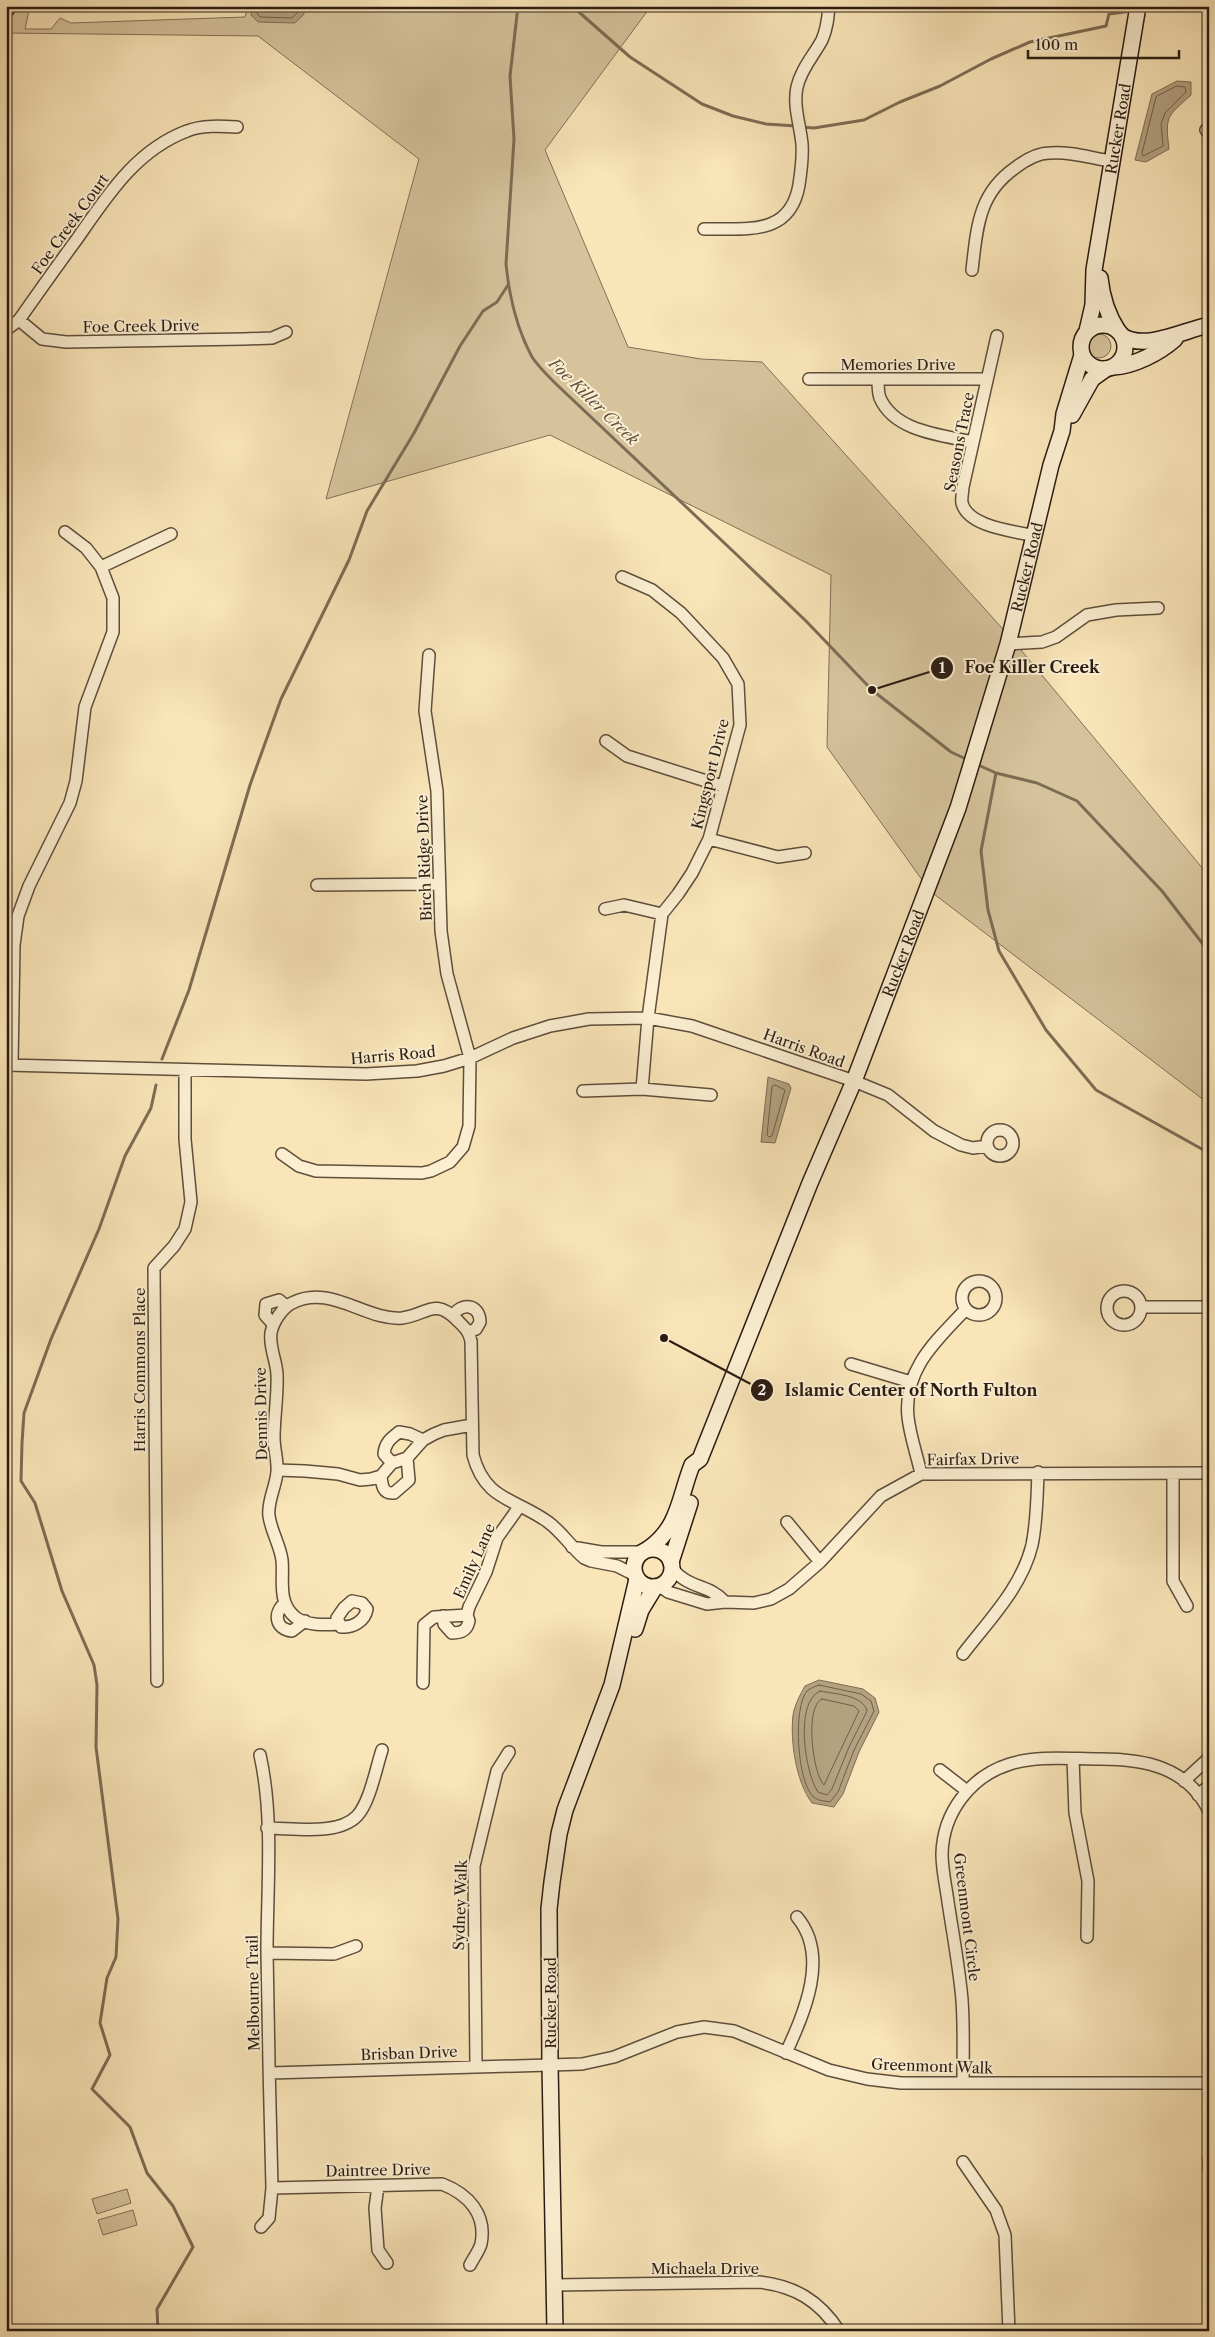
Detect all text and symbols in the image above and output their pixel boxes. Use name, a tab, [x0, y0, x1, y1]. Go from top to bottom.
scale bar	[1028, 28, 1179, 60]
text: 100 m	[1035, 35, 1078, 54]
street label: Rucker Road	[1101, 82, 1134, 175]
street label: Foe Creek Court	[27, 170, 113, 278]
street label: Foe Creek Drive	[83, 315, 199, 337]
water label: Foe Killer Creek	[544, 352, 643, 449]
street label: Memories Drive	[840, 355, 956, 374]
street label: Seasons Trace	[940, 390, 978, 494]
street label: Rucker Road	[1007, 520, 1046, 614]
callout: Foe Killer Creek	[930, 652, 1110, 683]
text: Foe Killer Creek	[964, 657, 1100, 677]
text: 1	[939, 658, 946, 677]
street label: Kingsport Drive	[687, 717, 733, 831]
street label: Birch Ridge Drive	[412, 795, 436, 921]
street label: Rucker Road	[878, 907, 928, 999]
street label: Harris Road	[761, 1024, 847, 1072]
street label: Harris Road	[350, 1042, 436, 1068]
street label: Harris Commons Place	[130, 1288, 149, 1452]
street label: Dennis Drive	[251, 1367, 271, 1461]
callout: Islamic Center of North Fulton	[749, 1375, 1047, 1406]
text: 2	[758, 1380, 767, 1399]
text: Islamic Center of North Fulton	[785, 1380, 1037, 1400]
street label: Fairfax Drive	[926, 1449, 1020, 1469]
street label: Emily Lane	[449, 1520, 499, 1602]
street label: Greenmont Circle	[950, 1852, 984, 1982]
street label: Sydney Walk	[449, 1858, 471, 1951]
street label: Melbourne Trail	[242, 1934, 264, 2051]
street label: Rucker Road	[541, 1957, 560, 2049]
street label: Brisban Drive	[360, 2042, 458, 2064]
street label: Greenmont Walk	[871, 2054, 995, 2078]
street label: Daintree Drive	[325, 2160, 431, 2180]
street label: Michaela Drive	[651, 2259, 759, 2278]

